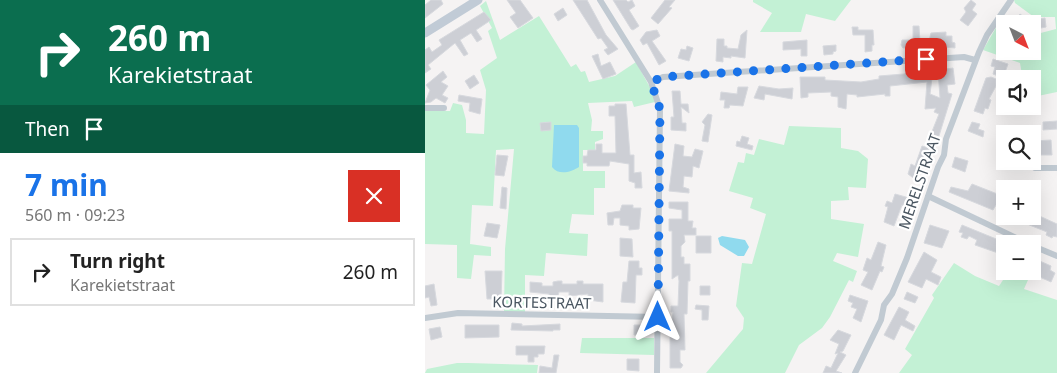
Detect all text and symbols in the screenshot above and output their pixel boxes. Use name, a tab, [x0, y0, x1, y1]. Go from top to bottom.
text: 260 m	[108, 14, 211, 61]
north arrow	[996, 15, 1041, 60]
map controls	[996, 15, 1041, 280]
icon: right	[25, 20, 90, 85]
pin	[905, 38, 947, 80]
icon: arrive	[912, 45, 940, 73]
text: Karekietstraat	[108, 59, 253, 89]
button: sound	[996, 70, 1041, 115]
icon: arrive	[80, 115, 108, 143]
text: Then	[25, 116, 70, 142]
button: search	[996, 125, 1041, 170]
street label: MERELSTRAAT	[893, 130, 945, 231]
text: 7 min	[25, 164, 108, 205]
button: close	[348, 170, 400, 222]
button: +	[996, 180, 1041, 225]
text: 560 m · 09:23	[25, 204, 125, 226]
button: −	[996, 235, 1041, 280]
text: Turn right	[70, 248, 165, 274]
icon: right	[27, 258, 55, 286]
text: 260 m	[343, 259, 398, 285]
text: Karekietstraat	[70, 274, 175, 296]
position arrow	[631, 290, 683, 342]
street label: KORTESTRAAT	[492, 291, 592, 313]

